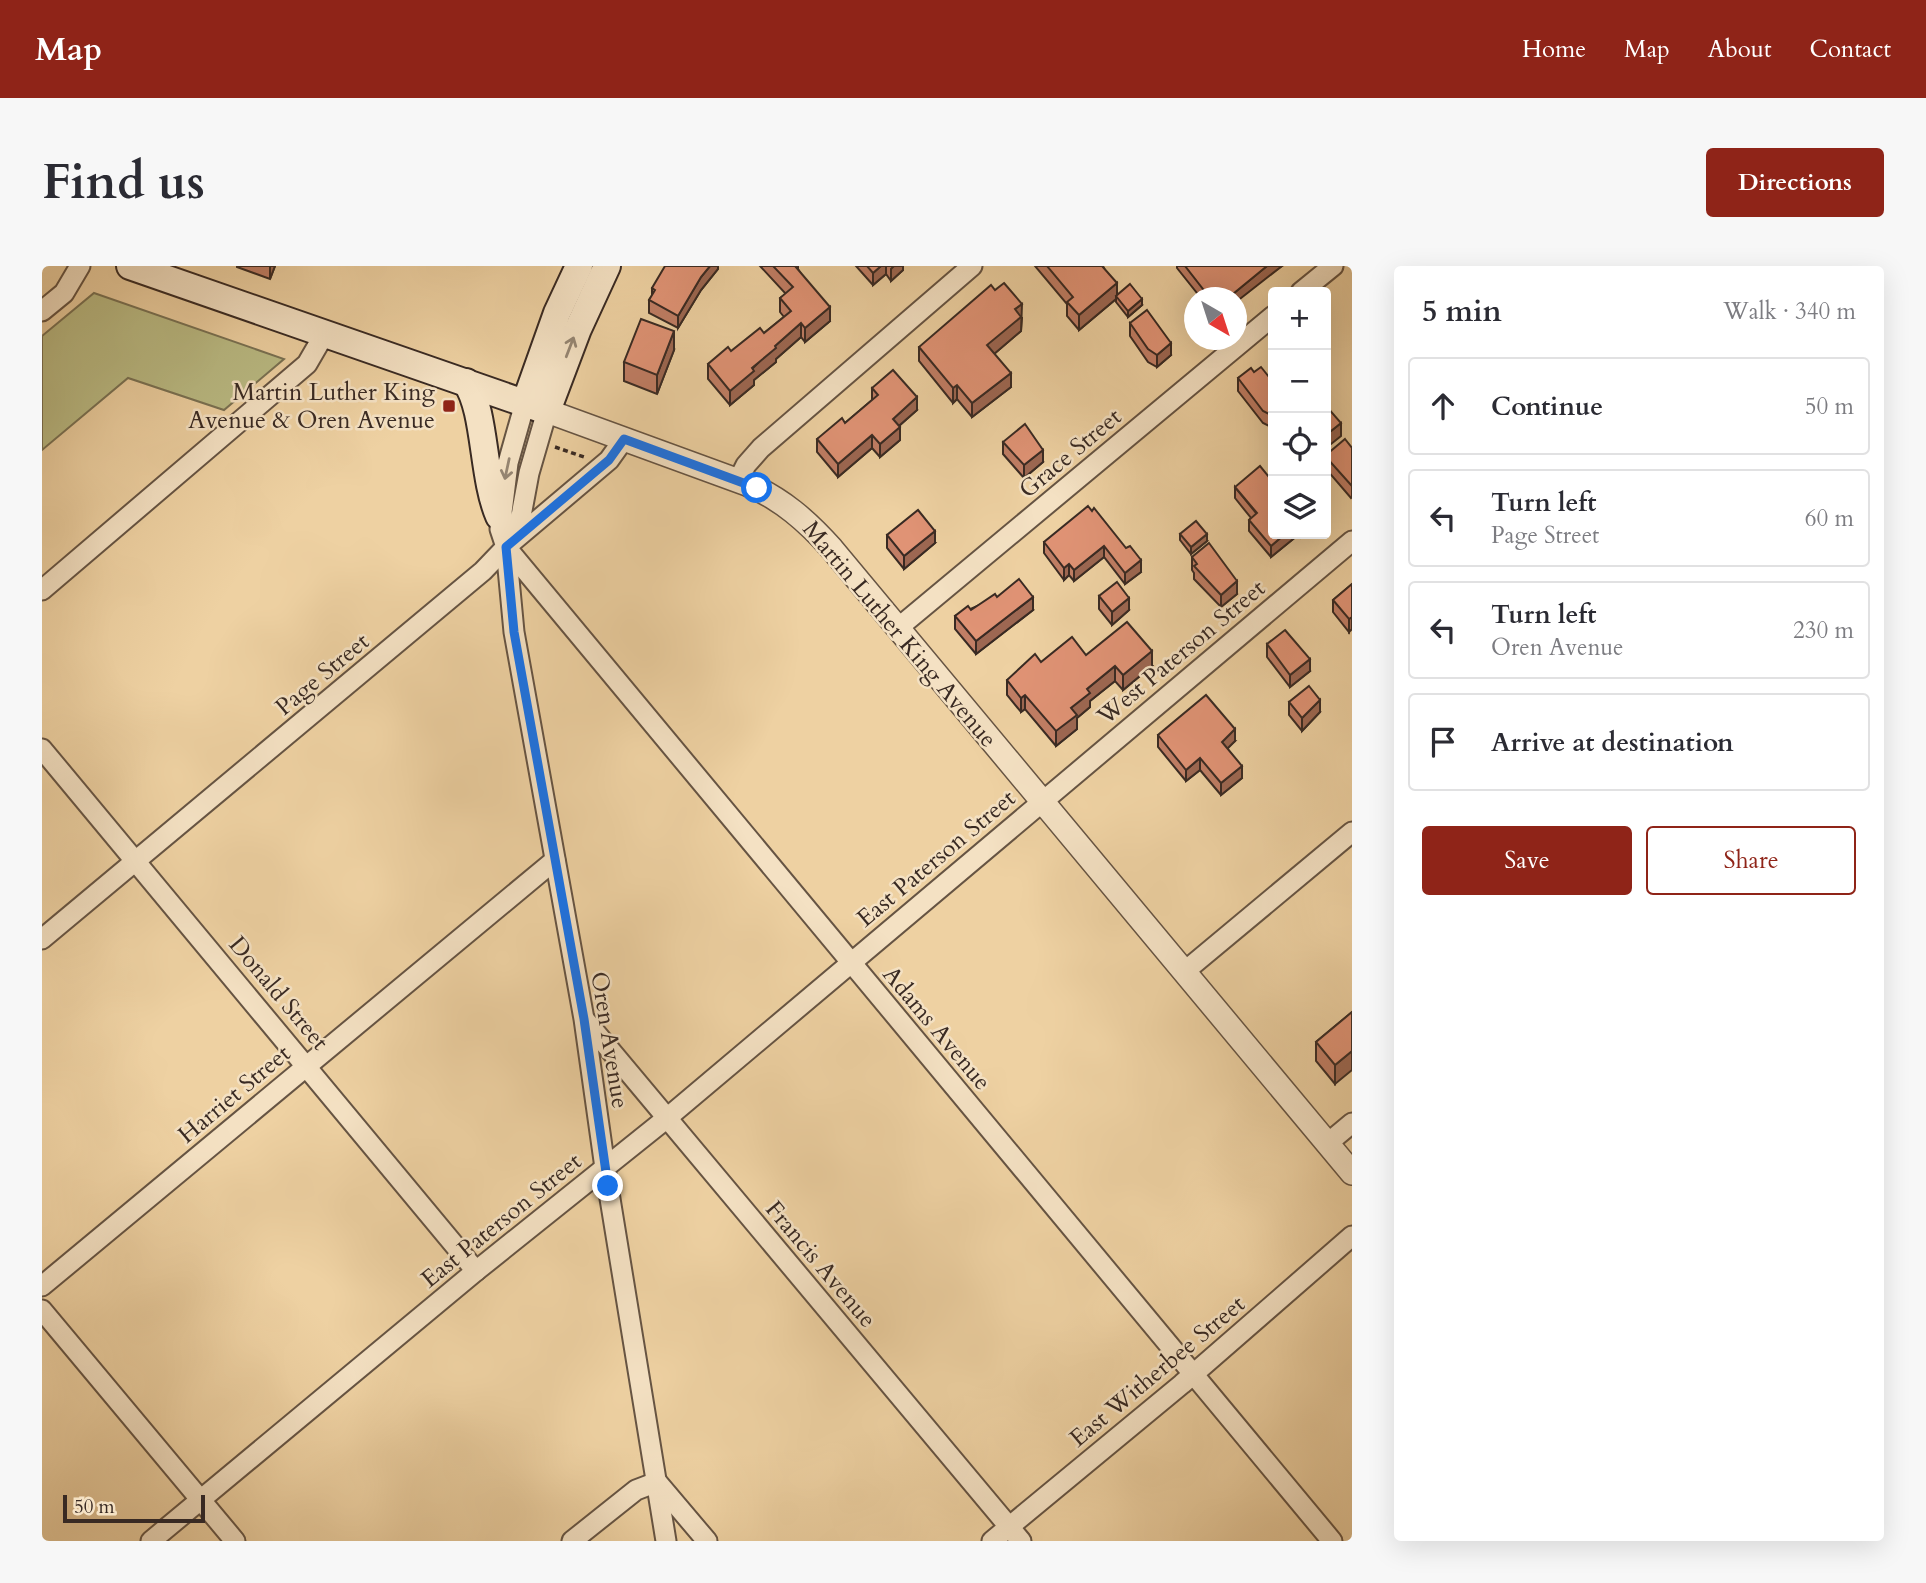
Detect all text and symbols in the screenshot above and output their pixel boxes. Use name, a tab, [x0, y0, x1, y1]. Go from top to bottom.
text: Map	[35, 27, 102, 72]
text: Home	[1522, 33, 1586, 66]
text: Map	[1624, 33, 1670, 66]
text: About	[1708, 33, 1772, 66]
text: Contact	[1810, 33, 1891, 66]
button: Directions	[1706, 148, 1884, 217]
text: Find us	[42, 149, 205, 216]
north arrow	[1184, 287, 1247, 350]
map controls	[1268, 287, 1331, 539]
button: +	[1268, 287, 1331, 350]
text: 5 min	[1422, 291, 1502, 332]
text: Walk · 340 m	[1723, 296, 1856, 327]
one-way arrow	[565, 337, 578, 359]
button: −	[1268, 350, 1331, 413]
place label: Martin Luther King Avenue & Oren Avenue	[188, 376, 436, 437]
icon: ahead	[1424, 387, 1462, 425]
text: Continue	[1491, 389, 1603, 424]
text: 50 m	[1805, 391, 1854, 422]
marker: Martin Luther King Avenue & Oren Avenue	[441, 398, 457, 414]
street label: Grace Street	[1012, 401, 1129, 506]
button: locate	[1268, 413, 1331, 476]
one-way arrow	[499, 457, 513, 480]
route start	[741, 472, 772, 503]
button: layers	[1268, 476, 1331, 539]
text: Turn left	[1491, 485, 1596, 520]
icon: left	[1424, 499, 1462, 537]
text: 60 m	[1805, 503, 1854, 534]
street label: Martin Luther King Avenue	[795, 514, 1004, 755]
text: Page Street	[1491, 520, 1599, 551]
street label: West Paterson Street	[1089, 572, 1273, 733]
text: Turn left	[1491, 597, 1596, 632]
icon: left	[1424, 611, 1462, 649]
text: 230 m	[1793, 615, 1854, 646]
street label: Page Street	[268, 625, 377, 723]
text: Oren Avenue	[1491, 632, 1624, 663]
icon: arrive	[1424, 723, 1462, 761]
text: Arrive at destination	[1491, 725, 1734, 760]
street label: East Paterson Street	[850, 782, 1023, 935]
button: Save	[1422, 826, 1632, 895]
button: Share	[1646, 826, 1856, 895]
street label: Donald Street	[221, 929, 336, 1058]
street label: Adams Avenue	[875, 959, 998, 1097]
street label: Oren Avenue	[582, 969, 637, 1111]
street label: Harriet Street	[171, 1037, 298, 1151]
street label: East Paterson Street	[414, 1145, 589, 1295]
route end	[592, 1170, 623, 1201]
street label: Francis Avenue	[758, 1194, 884, 1335]
street label: East Witherbee Street	[1063, 1288, 1252, 1455]
scale bar	[63, 1492, 205, 1524]
text: 50 m	[74, 1494, 115, 1520]

